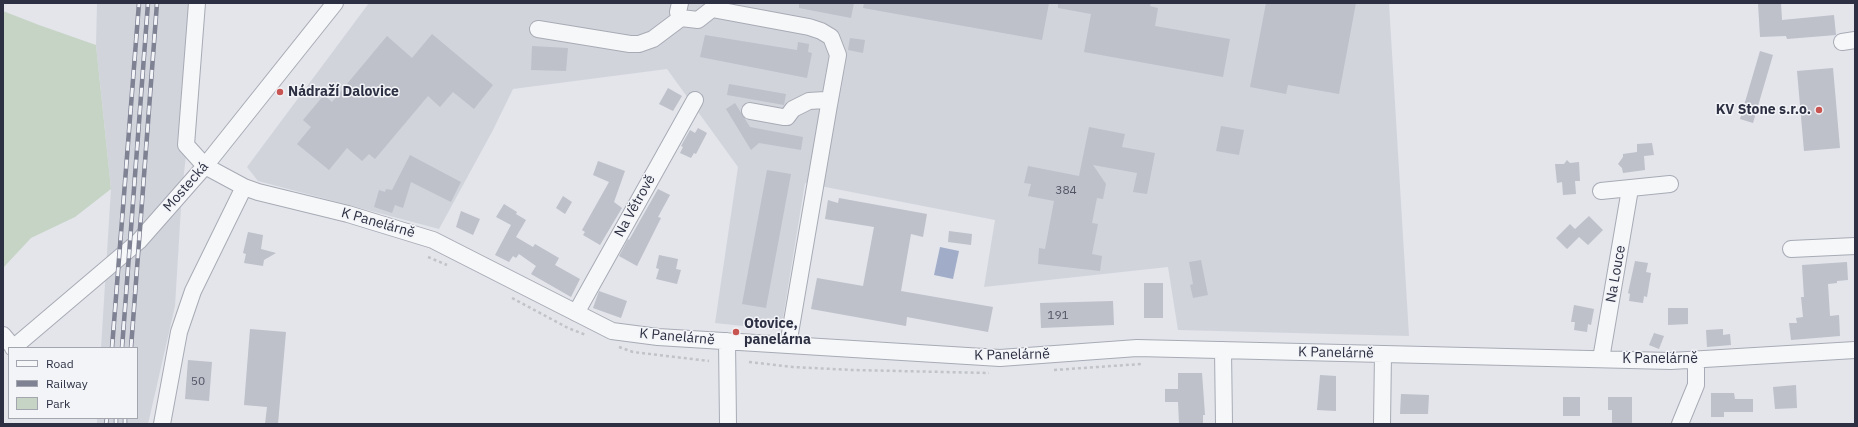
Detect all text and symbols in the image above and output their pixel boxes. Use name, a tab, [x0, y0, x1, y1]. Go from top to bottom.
place label: Nádraží Dalovice	[288, 84, 399, 100]
marker: Nádraží Dalovice	[275, 87, 285, 97]
place label: KV Stone s.r.o.	[1716, 102, 1811, 118]
marker: KV Stone s.r.o.	[1814, 105, 1824, 115]
street label: Mostecká	[160, 159, 212, 215]
street label: Na Větrově	[611, 172, 659, 240]
house number: 384	[1055, 184, 1077, 198]
street label: K Panelárně	[339, 204, 417, 242]
street label: Na Louce	[1603, 244, 1629, 304]
house number: 191	[1047, 309, 1069, 323]
place label: Otovice, panelárna	[744, 316, 811, 348]
street label: K Panelárně	[639, 325, 715, 349]
marker: Otovice, panelárna	[731, 327, 741, 337]
street label: K Panelárně	[1298, 344, 1374, 362]
street label: K Panelárně	[974, 346, 1050, 364]
legend	[8, 347, 138, 419]
street label: K Panelárně	[1622, 351, 1698, 367]
text: Road	[46, 356, 74, 371]
house number: 50	[191, 375, 205, 389]
text: Railway	[46, 376, 88, 391]
text: Park	[46, 396, 70, 411]

